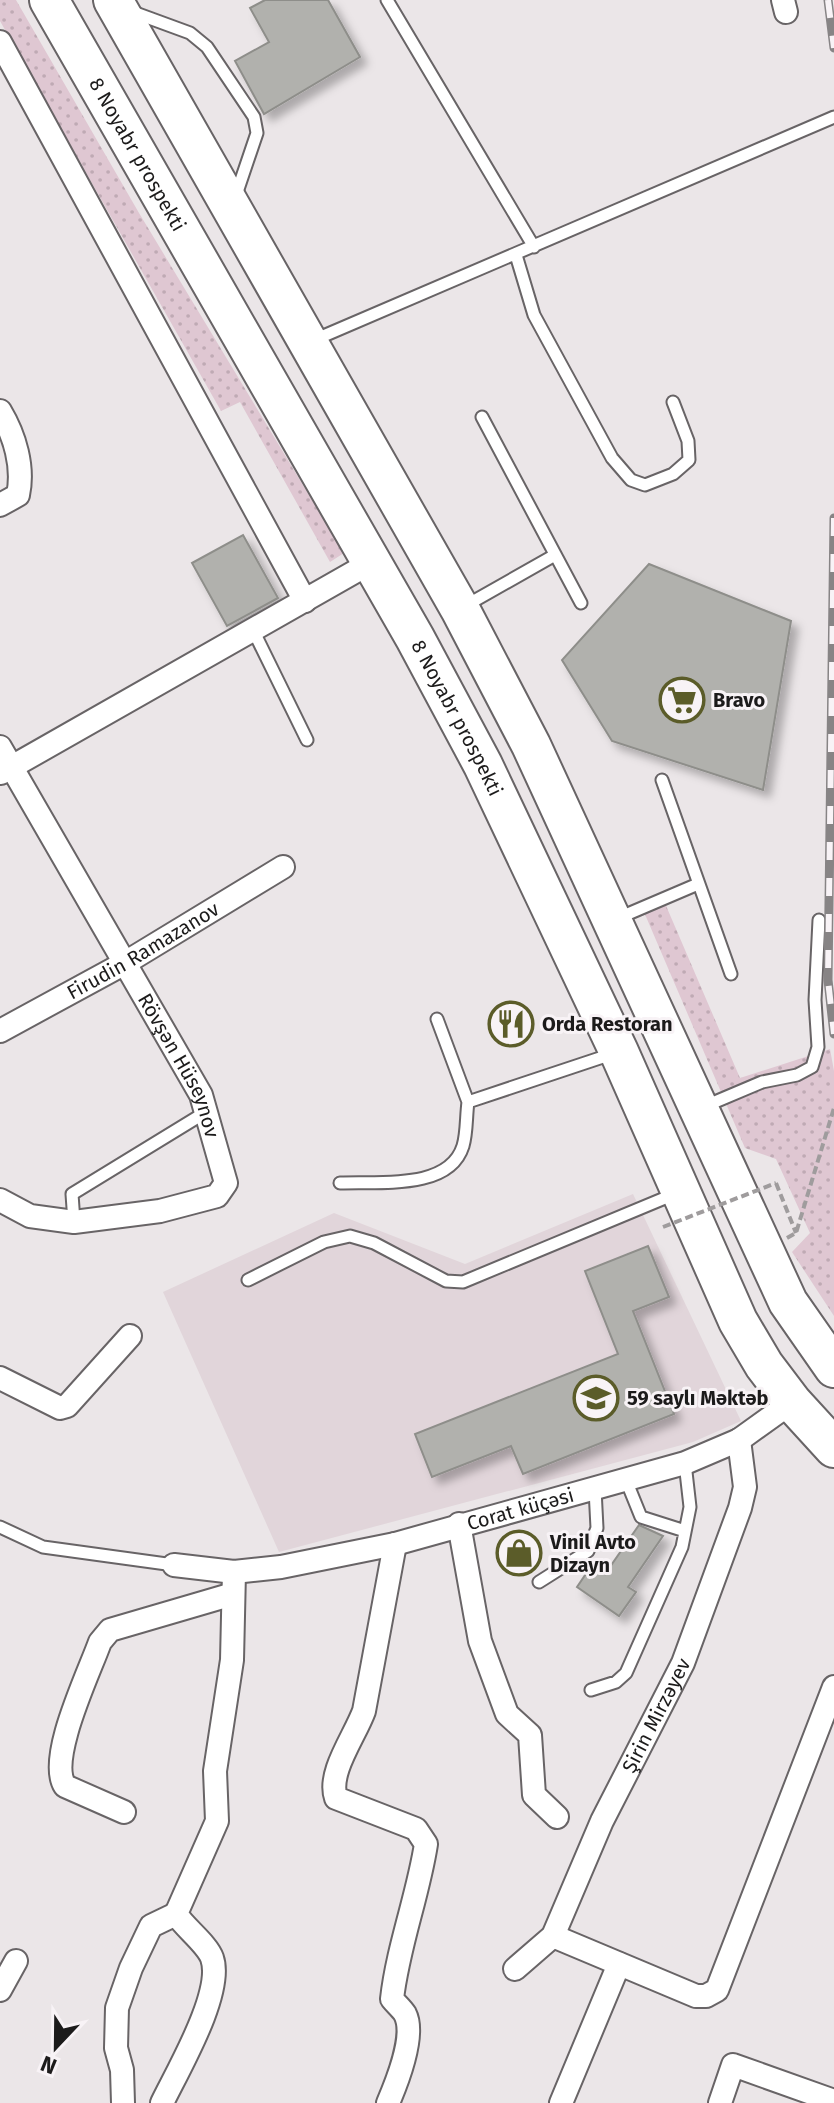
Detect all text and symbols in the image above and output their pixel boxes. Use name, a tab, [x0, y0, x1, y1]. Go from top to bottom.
street label: 8 Noyabr prospekti	[84, 73, 191, 235]
street label: 8 Noyabr prospekti	[406, 636, 508, 800]
supermarket icon: Bravo	[658, 676, 706, 724]
place label: Bravo	[713, 688, 765, 712]
street label: Firudin Ramazanov	[63, 897, 223, 1004]
street label: Rövşən Hüseynov	[133, 989, 225, 1140]
restaurant icon: Orda Restoran	[487, 1000, 535, 1048]
place label: Orda Restoran	[542, 1012, 673, 1036]
school or university icon: 59 saylı Məktəb	[572, 1374, 620, 1422]
place label: 59 saylı Məktəb	[627, 1386, 769, 1410]
street label: Corat küçəsi	[464, 1483, 576, 1535]
shop icon: Vinil Avto Dizayn	[495, 1529, 543, 1577]
place label: Vinil Avto Dizayn	[549, 1530, 636, 1577]
street label: Şirin Mirzəyev	[617, 1654, 696, 1777]
north arrow	[16, 2007, 96, 2087]
text: N	[37, 2050, 61, 2080]

